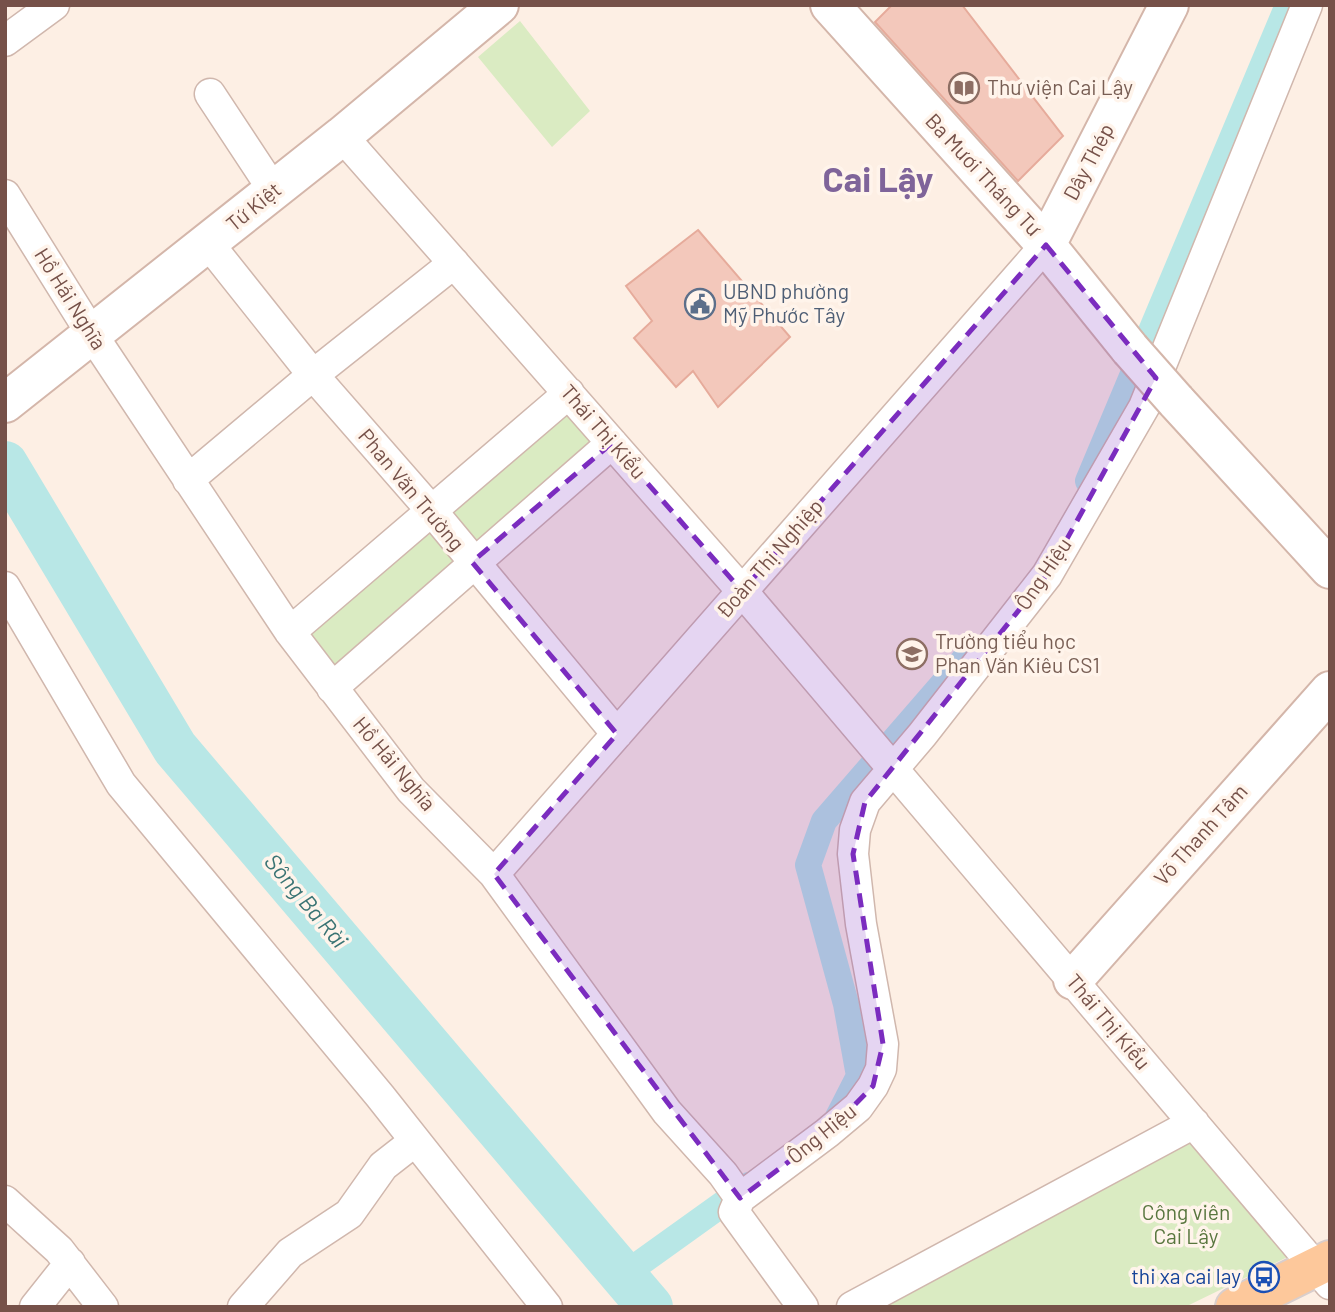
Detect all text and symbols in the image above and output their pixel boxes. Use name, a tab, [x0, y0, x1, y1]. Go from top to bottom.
library icon: Thư viện Cai Lậy	[947, 71, 981, 105]
place label: Thư viện Cai Lậy	[987, 74, 1133, 99]
street label: Ba Mươi Tháng Tư	[921, 108, 1048, 241]
street label: Dây Thép	[1057, 119, 1118, 204]
district label: Cai Lậy	[823, 157, 934, 200]
street label: Tứ Kiệt	[221, 176, 286, 236]
street label: Hồ Hải Nghĩa	[30, 243, 112, 354]
place label: UBND phường Mỹ Phước Tây	[723, 278, 849, 327]
public building icon: UBND phường Mỹ Phước Tây	[683, 287, 717, 321]
street label: Thái Thị Kiểu	[556, 379, 652, 483]
street label: Phan Văn Trường	[354, 423, 470, 555]
street label: Đoàn Thị Nghiệp	[710, 493, 827, 623]
street label: Ông Hiệu	[1010, 532, 1076, 614]
place label: Trường tiểu học Phan Văn Kiêu CS1	[935, 628, 1100, 677]
school or university icon: Trường tiểu học Phan Văn Kiêu CS1	[895, 637, 929, 671]
street label: Hồ Hải Nghĩa	[349, 711, 442, 815]
street label: Võ Thanh Tâm	[1148, 778, 1252, 890]
water label: Sông Ba Rài	[259, 848, 354, 953]
street label: Thái Thị Kiểu	[1062, 968, 1156, 1074]
street label: Ông Hiệu	[782, 1098, 861, 1168]
park label: Công viên Cai Lậy	[1142, 1199, 1230, 1248]
bus stop icon: thi xa cai lay	[1247, 1260, 1281, 1294]
place label: thi xa cai lay	[1131, 1263, 1241, 1288]

